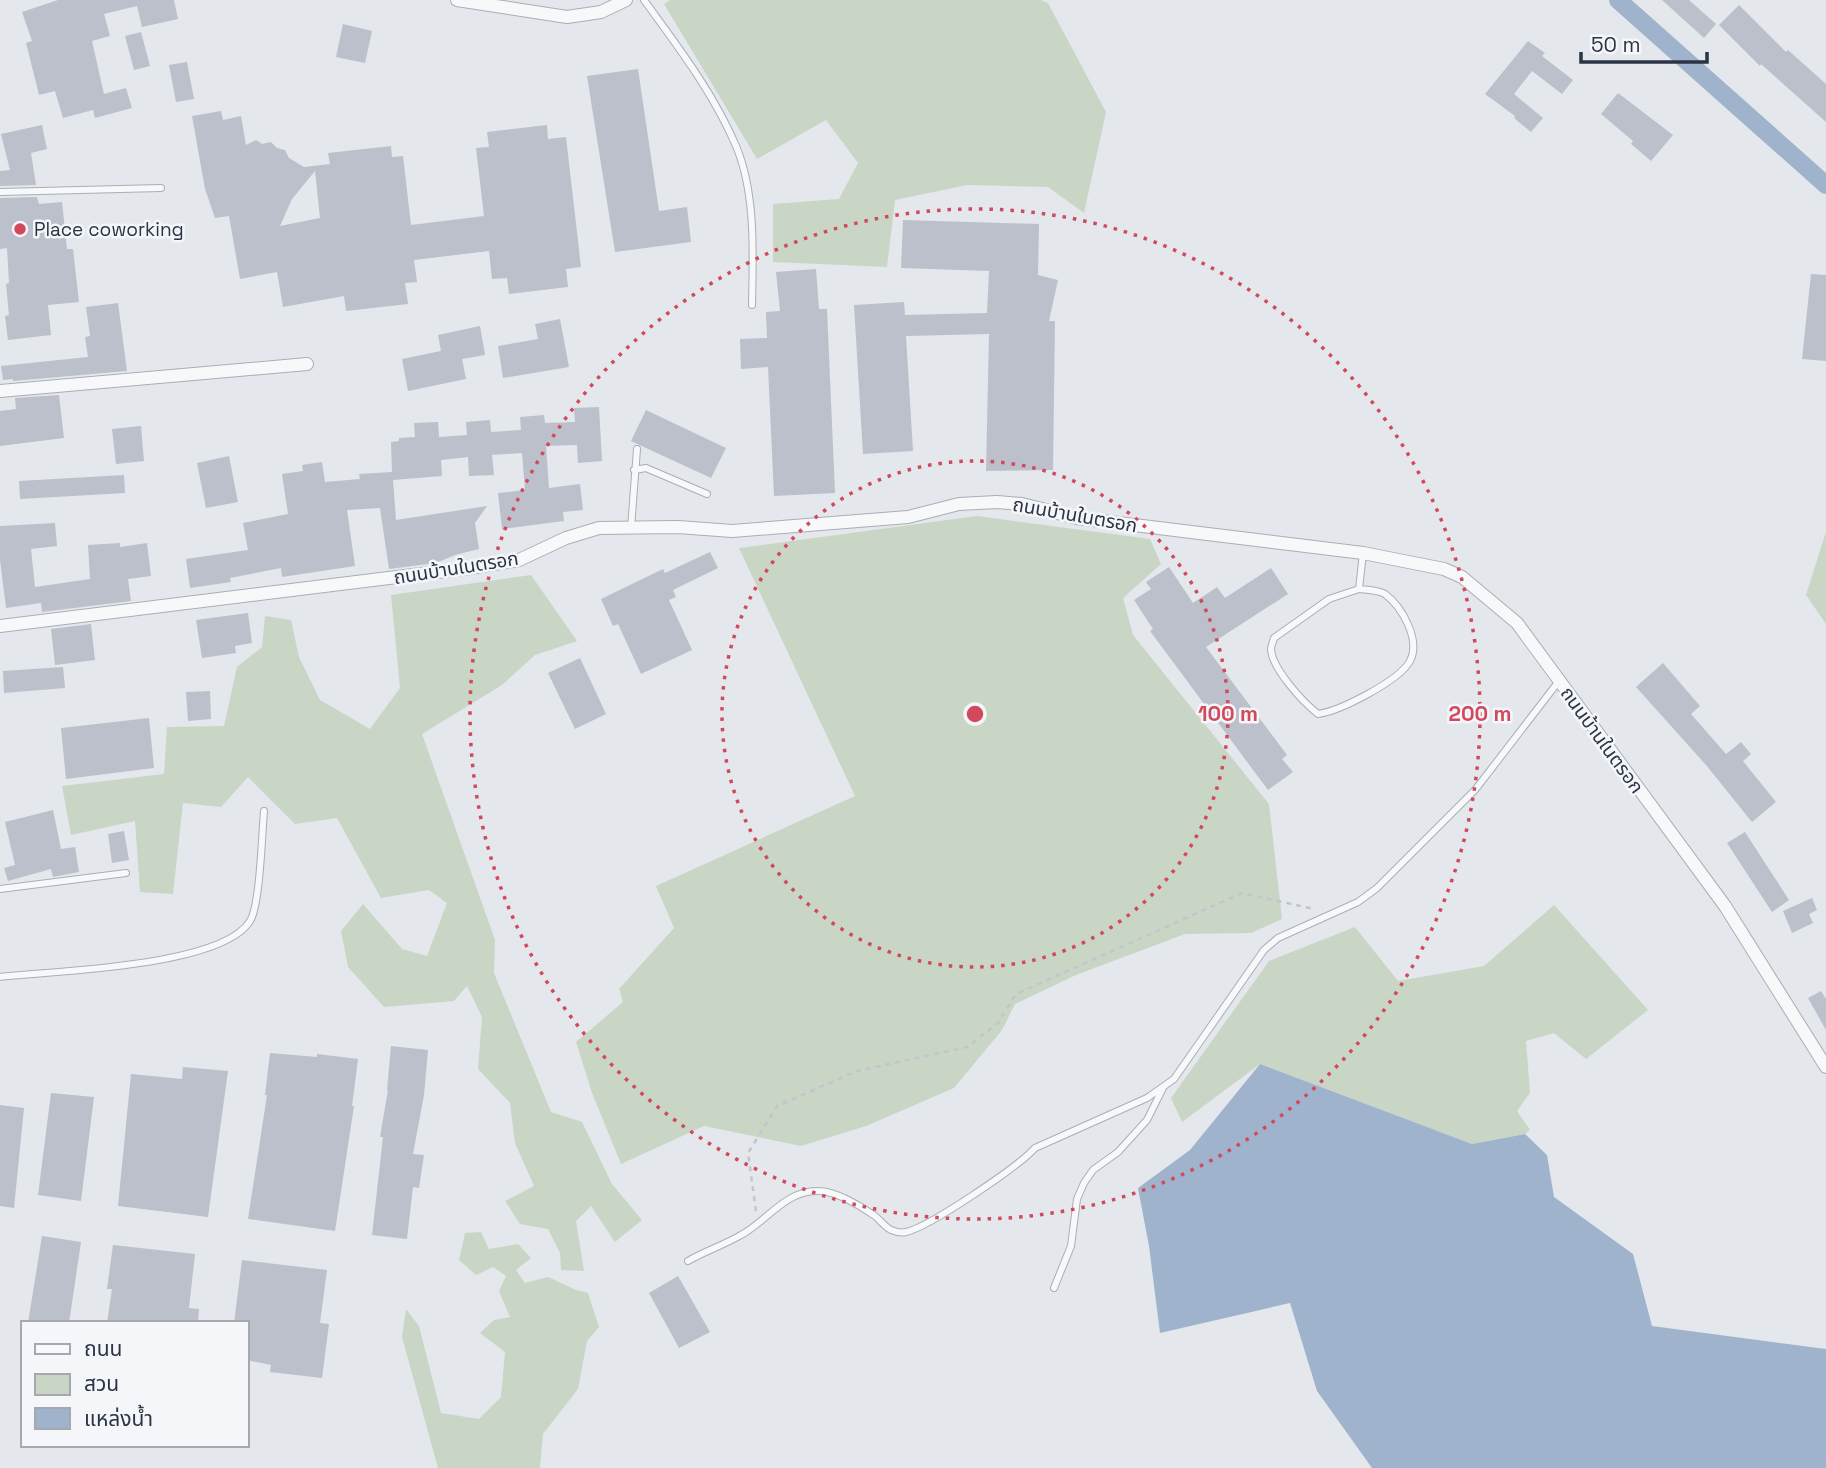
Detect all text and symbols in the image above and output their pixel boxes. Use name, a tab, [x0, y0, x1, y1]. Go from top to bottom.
scale bar	[1581, 21, 1707, 65]
text: 50 m	[1591, 31, 1641, 58]
place label: Place coworking	[34, 217, 184, 242]
marker: Place coworking	[12, 221, 28, 237]
street label: ถนนบ้านในตรอก	[1011, 492, 1139, 538]
street label: ถนนบ้านในตรอก	[392, 546, 520, 590]
street label: ถนนบ้านในตรอก	[1555, 682, 1649, 798]
text: 100 m	[1198, 700, 1258, 727]
text: 200 m	[1449, 700, 1511, 727]
centre of rings	[963, 702, 987, 726]
legend	[21, 1321, 248, 1447]
text: ถนน	[84, 1335, 122, 1362]
text: สวน	[84, 1370, 119, 1397]
text: แหล่งน้ำ	[84, 1404, 153, 1432]

